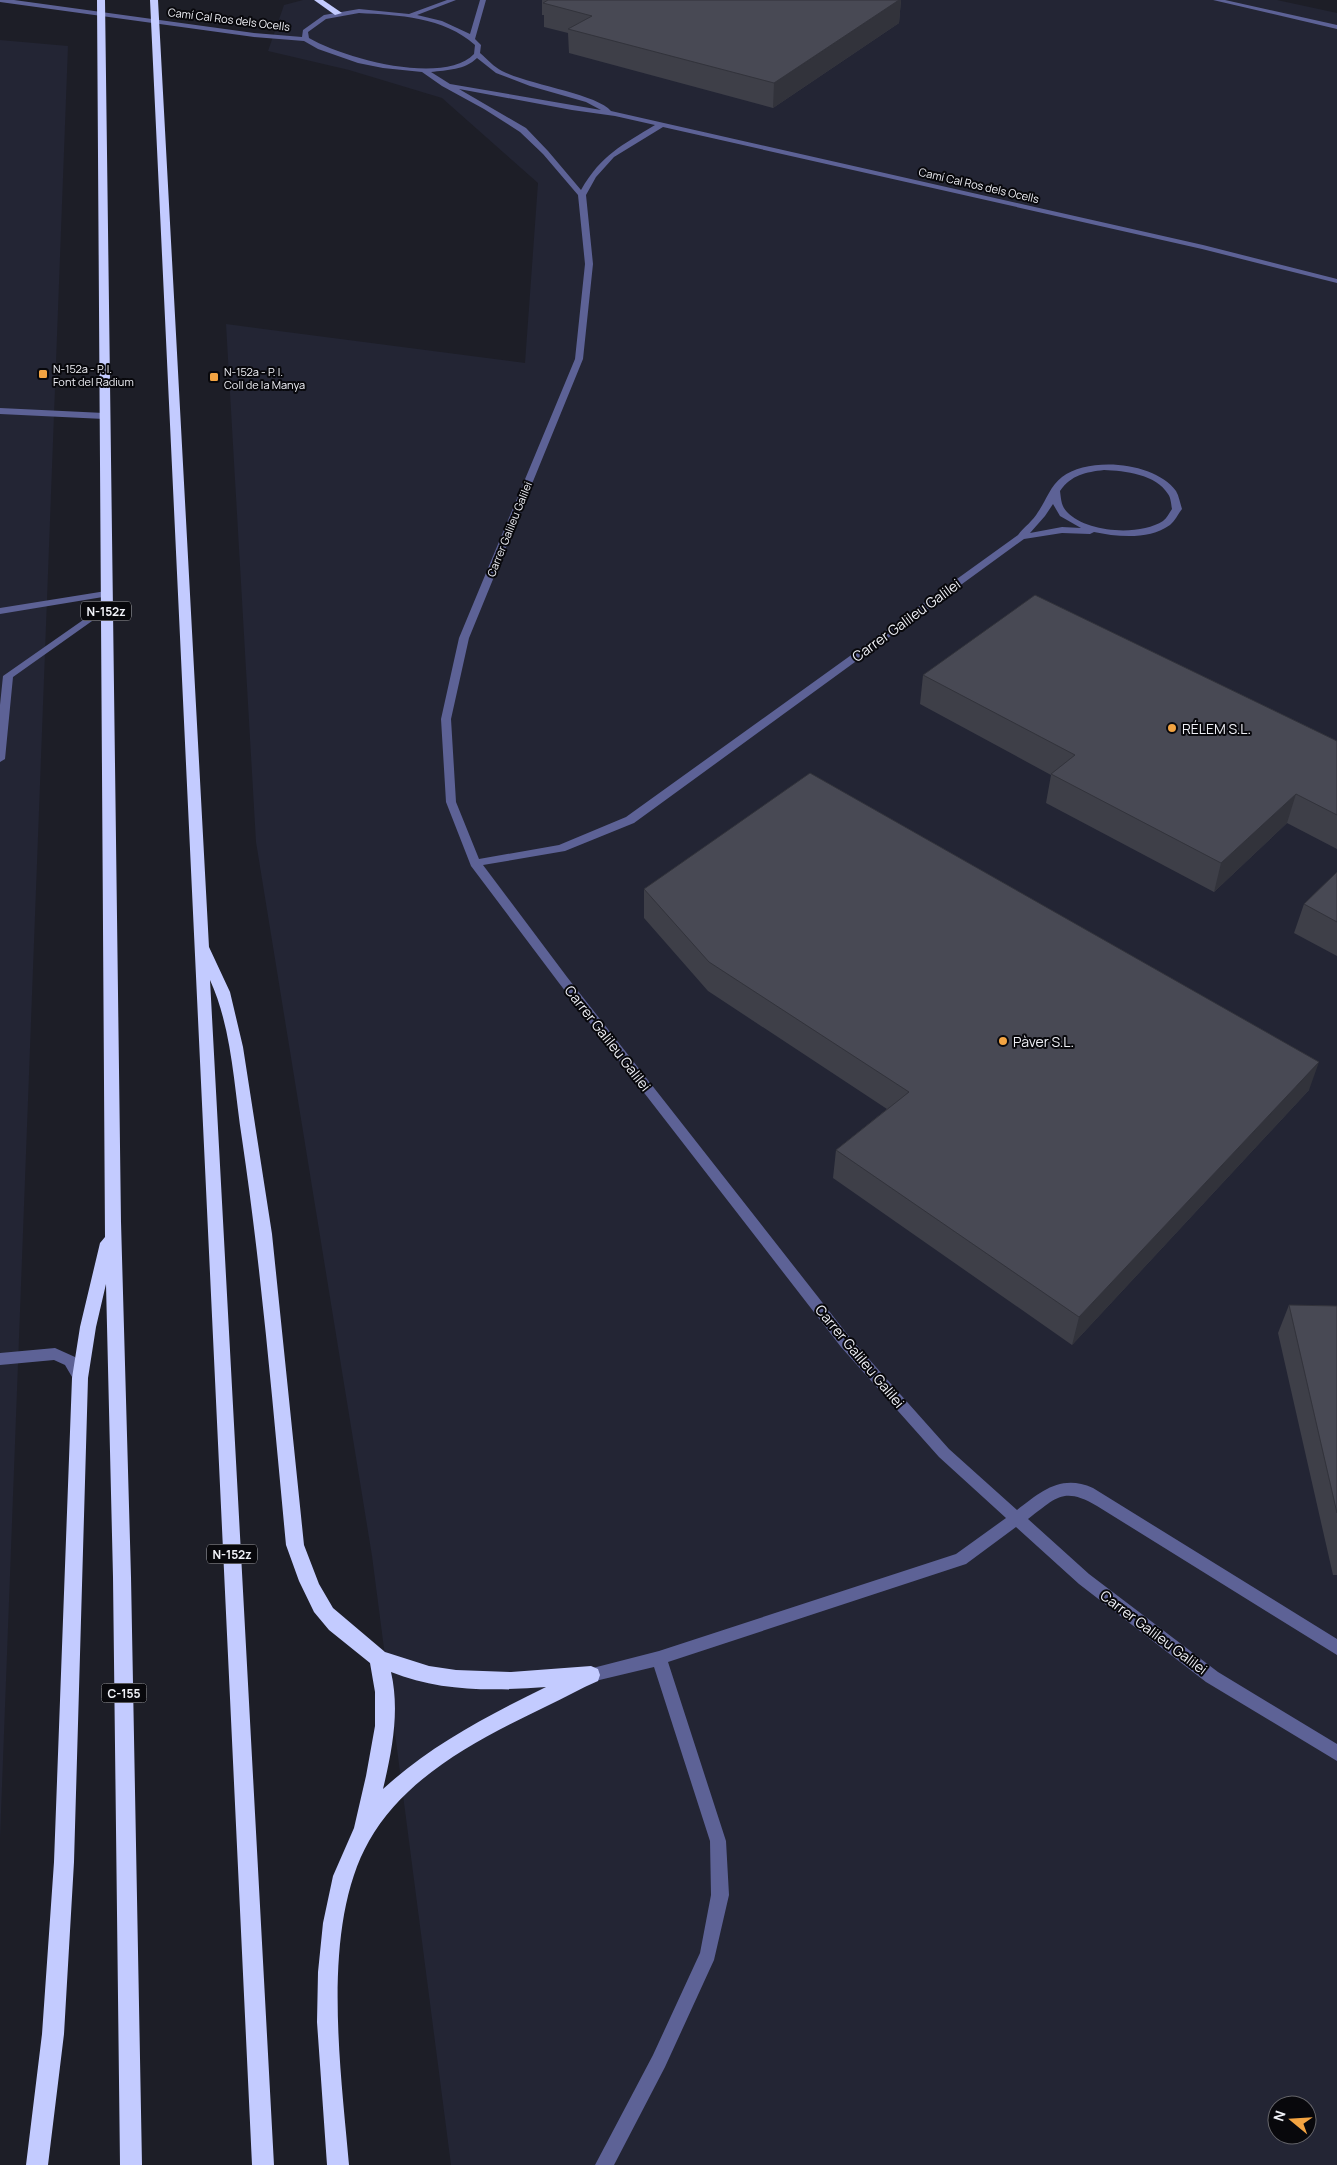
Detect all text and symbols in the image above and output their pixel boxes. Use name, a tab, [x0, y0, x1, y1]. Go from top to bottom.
street label: Camí Cal Ros dels Ocells	[167, 4, 291, 34]
street label: Camí Cal Ros dels Ocells	[917, 164, 1041, 206]
place label: N-152a - P. I. Font del Radium	[53, 361, 134, 389]
place label: N-152a - P. I. Coll de la Manya	[224, 364, 305, 392]
marker: N-152a - P. I. Font del Radium	[37, 368, 49, 380]
marker: N-152a - P. I. Coll de la Manya	[208, 371, 220, 383]
street label: Carrer Galileu Galilei	[483, 479, 535, 579]
street label: Carrer Galileu Galilei	[848, 574, 964, 666]
road number: N-152z	[81, 602, 131, 620]
place label: RÉLEM S.L.	[1182, 719, 1251, 738]
marker: RÉLEM S.L.	[1166, 722, 1178, 734]
street label: Carrer Galileu Galilei	[561, 981, 655, 1095]
place label: Pàver S.L.	[1013, 1032, 1074, 1051]
marker: Pàver S.L.	[997, 1035, 1009, 1047]
street label: Carrer Galileu Galilei	[811, 1300, 909, 1412]
road number: N-152z	[207, 1545, 257, 1564]
street label: Carrer Galileu Galilei	[1097, 1585, 1211, 1679]
road number: C-155	[102, 1684, 146, 1702]
north arrow	[1267, 2095, 1317, 2145]
text: N	[1269, 2108, 1290, 2124]

